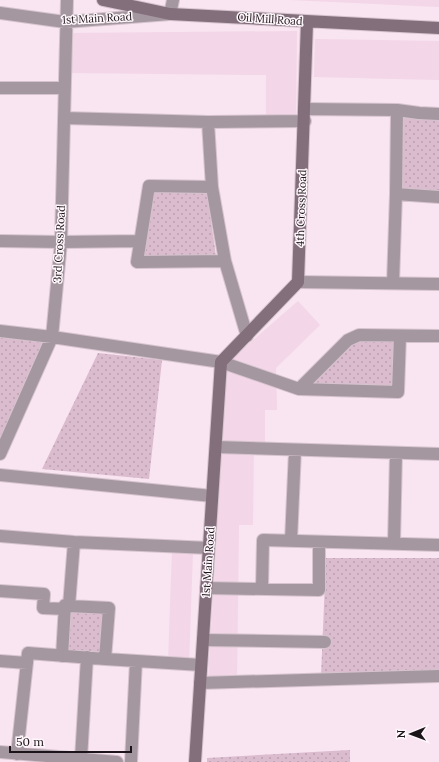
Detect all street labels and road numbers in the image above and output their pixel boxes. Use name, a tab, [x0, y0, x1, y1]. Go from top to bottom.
street label: 1st Main Road	[62, 9, 133, 27]
street label: Oil Mill Road	[237, 10, 303, 28]
street label: 4th Cross Road	[293, 169, 309, 247]
street label: 3rd Cross Road	[50, 204, 68, 283]
street label: 1st Main Road	[199, 526, 217, 598]

